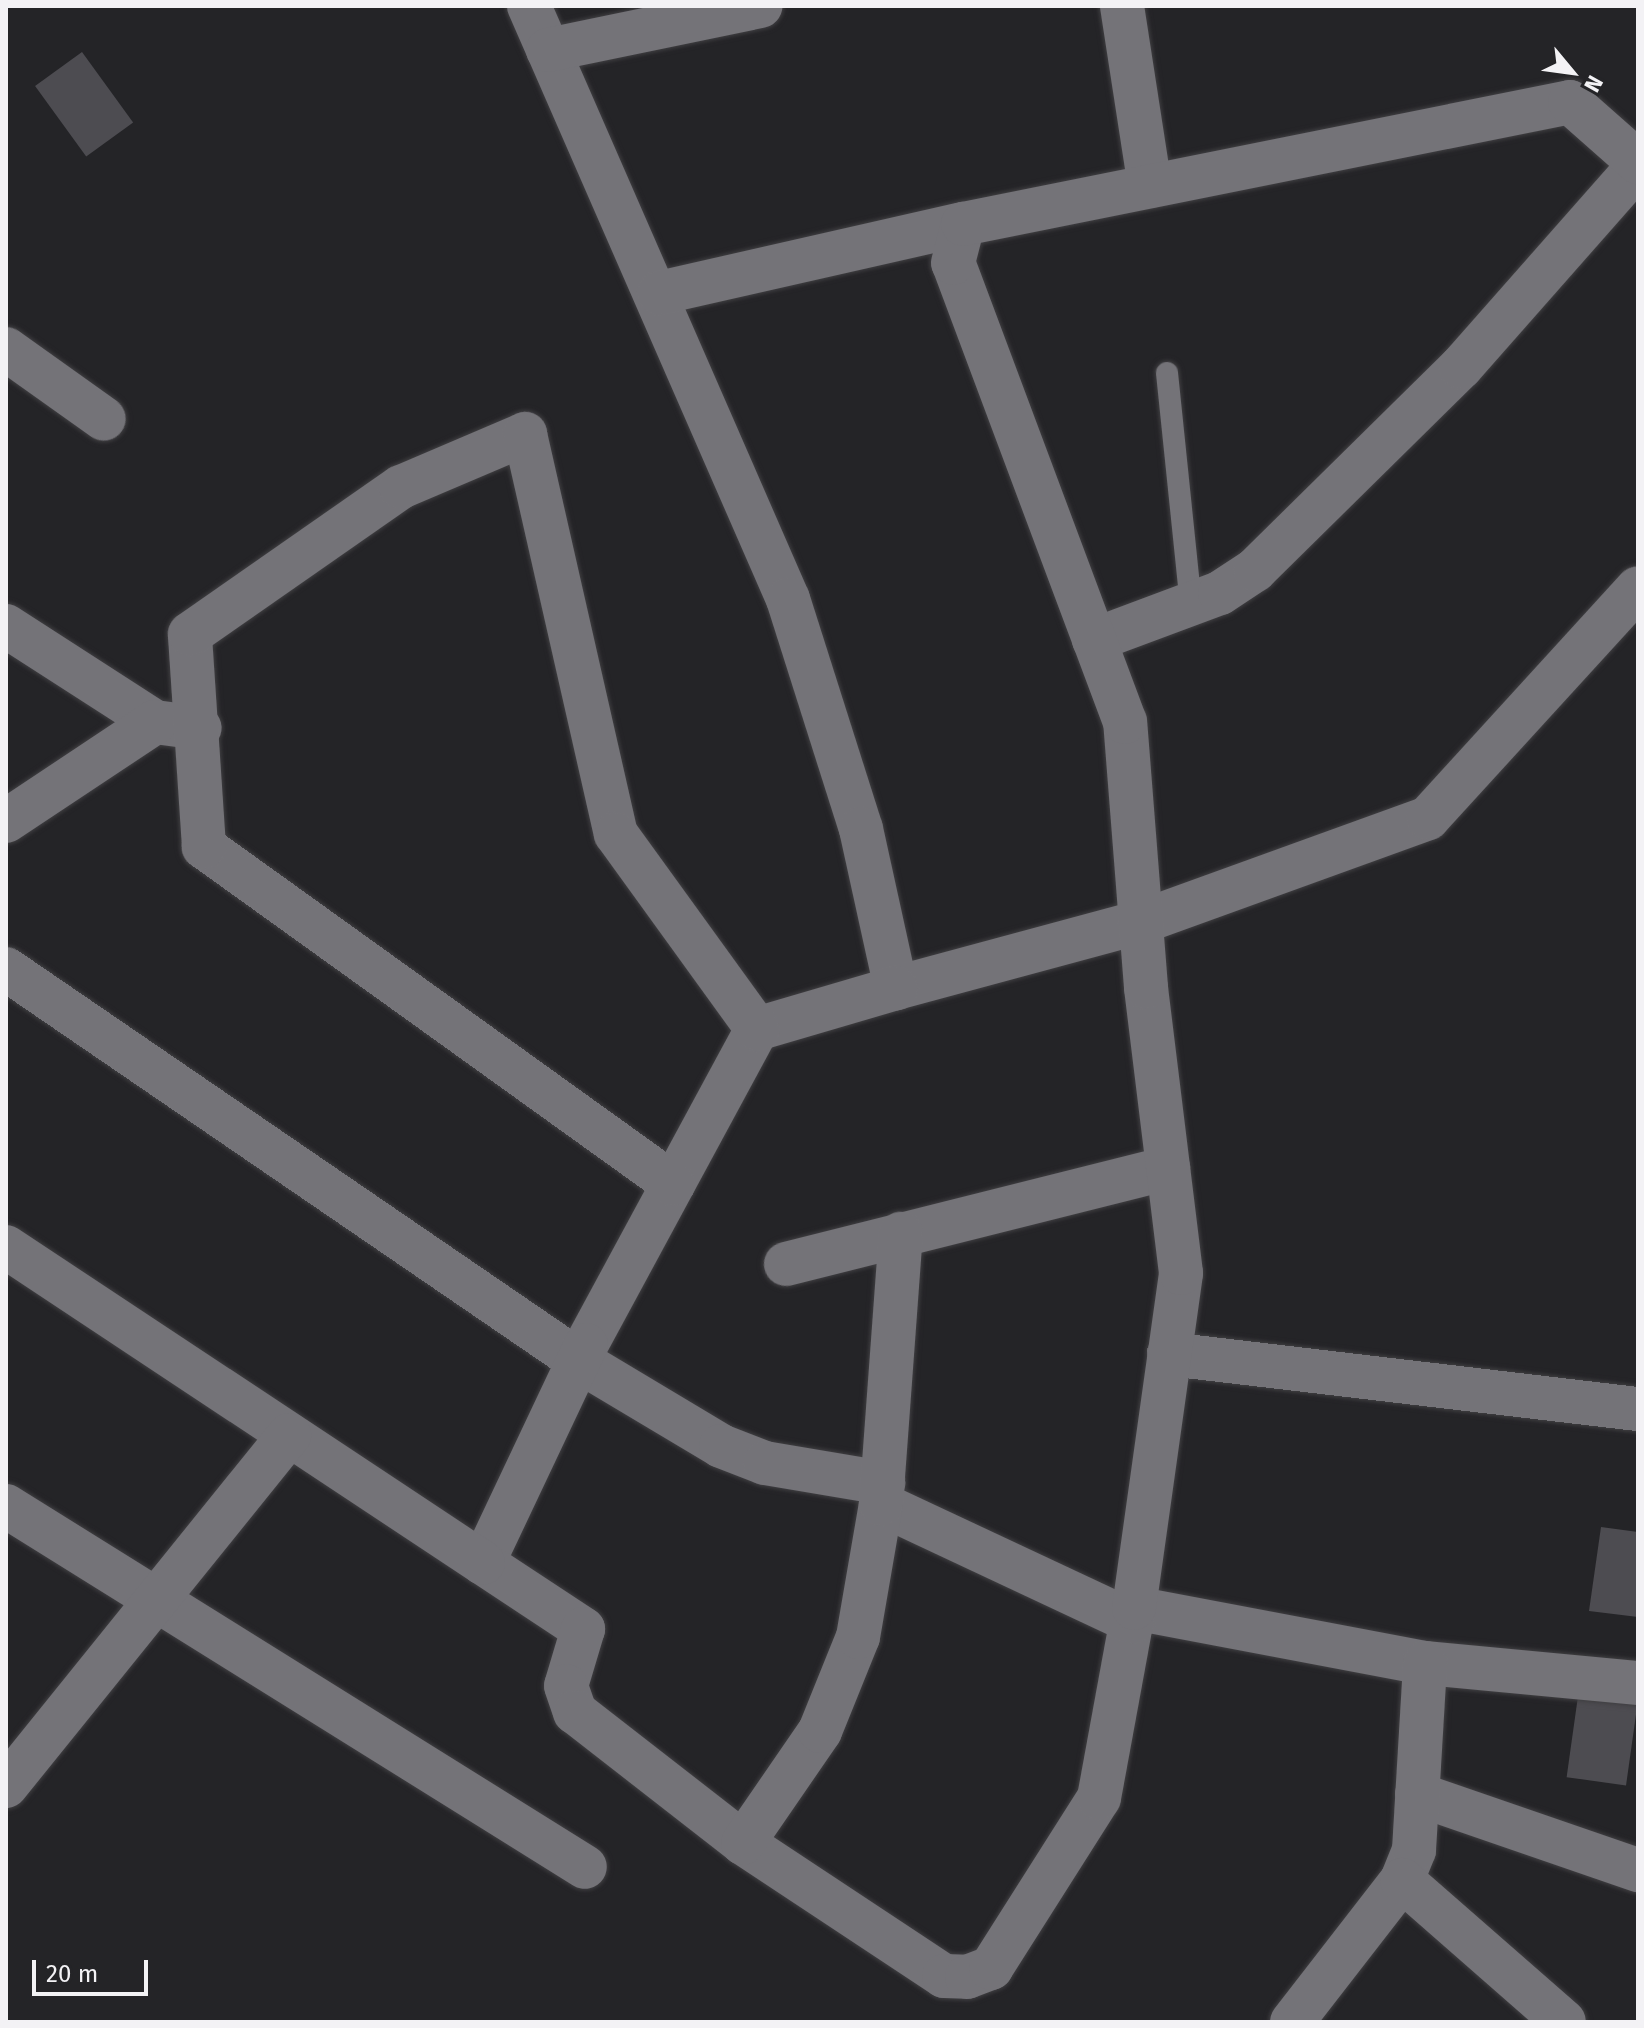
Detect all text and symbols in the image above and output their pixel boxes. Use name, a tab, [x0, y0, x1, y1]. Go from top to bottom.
north arrow	[1532, 32, 1612, 112]
text: N	[1578, 71, 1609, 97]
scale bar	[36, 1944, 152, 1994]
text: 20 m	[46, 1960, 98, 1988]

